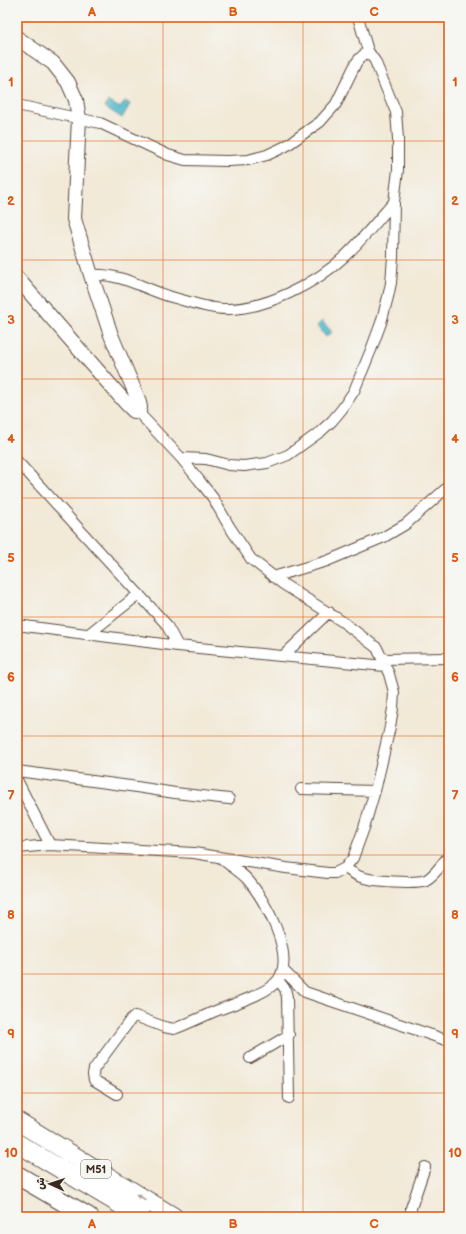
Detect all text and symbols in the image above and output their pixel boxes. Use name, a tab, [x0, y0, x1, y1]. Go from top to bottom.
text: A	[87, 4, 96, 20]
text: B	[228, 4, 238, 20]
text: C	[369, 4, 379, 20]
text: 1	[8, 74, 14, 90]
text: 1	[452, 74, 458, 90]
text: 2	[7, 193, 15, 209]
text: 2	[451, 193, 459, 209]
text: 3	[7, 312, 15, 328]
text: 3	[451, 312, 459, 328]
text: 4	[7, 431, 15, 447]
text: 4	[451, 431, 459, 447]
text: 5	[7, 550, 15, 566]
text: 5	[451, 550, 459, 566]
text: 6	[7, 669, 15, 685]
text: 6	[451, 669, 459, 685]
text: 7	[7, 788, 15, 804]
text: 7	[451, 788, 459, 804]
text: 8	[7, 907, 15, 923]
text: 8	[451, 907, 459, 923]
text: 9	[7, 1026, 15, 1042]
text: 9	[451, 1026, 459, 1042]
text: 10	[4, 1145, 18, 1161]
text: 10	[448, 1145, 462, 1161]
road number: M51	[81, 1160, 111, 1178]
north arrow	[30, 1164, 70, 1204]
text: ش	[34, 1177, 47, 1190]
one-way arrow	[135, 1193, 147, 1200]
text: A	[87, 1216, 96, 1232]
text: B	[228, 1216, 238, 1232]
text: C	[369, 1216, 379, 1232]

